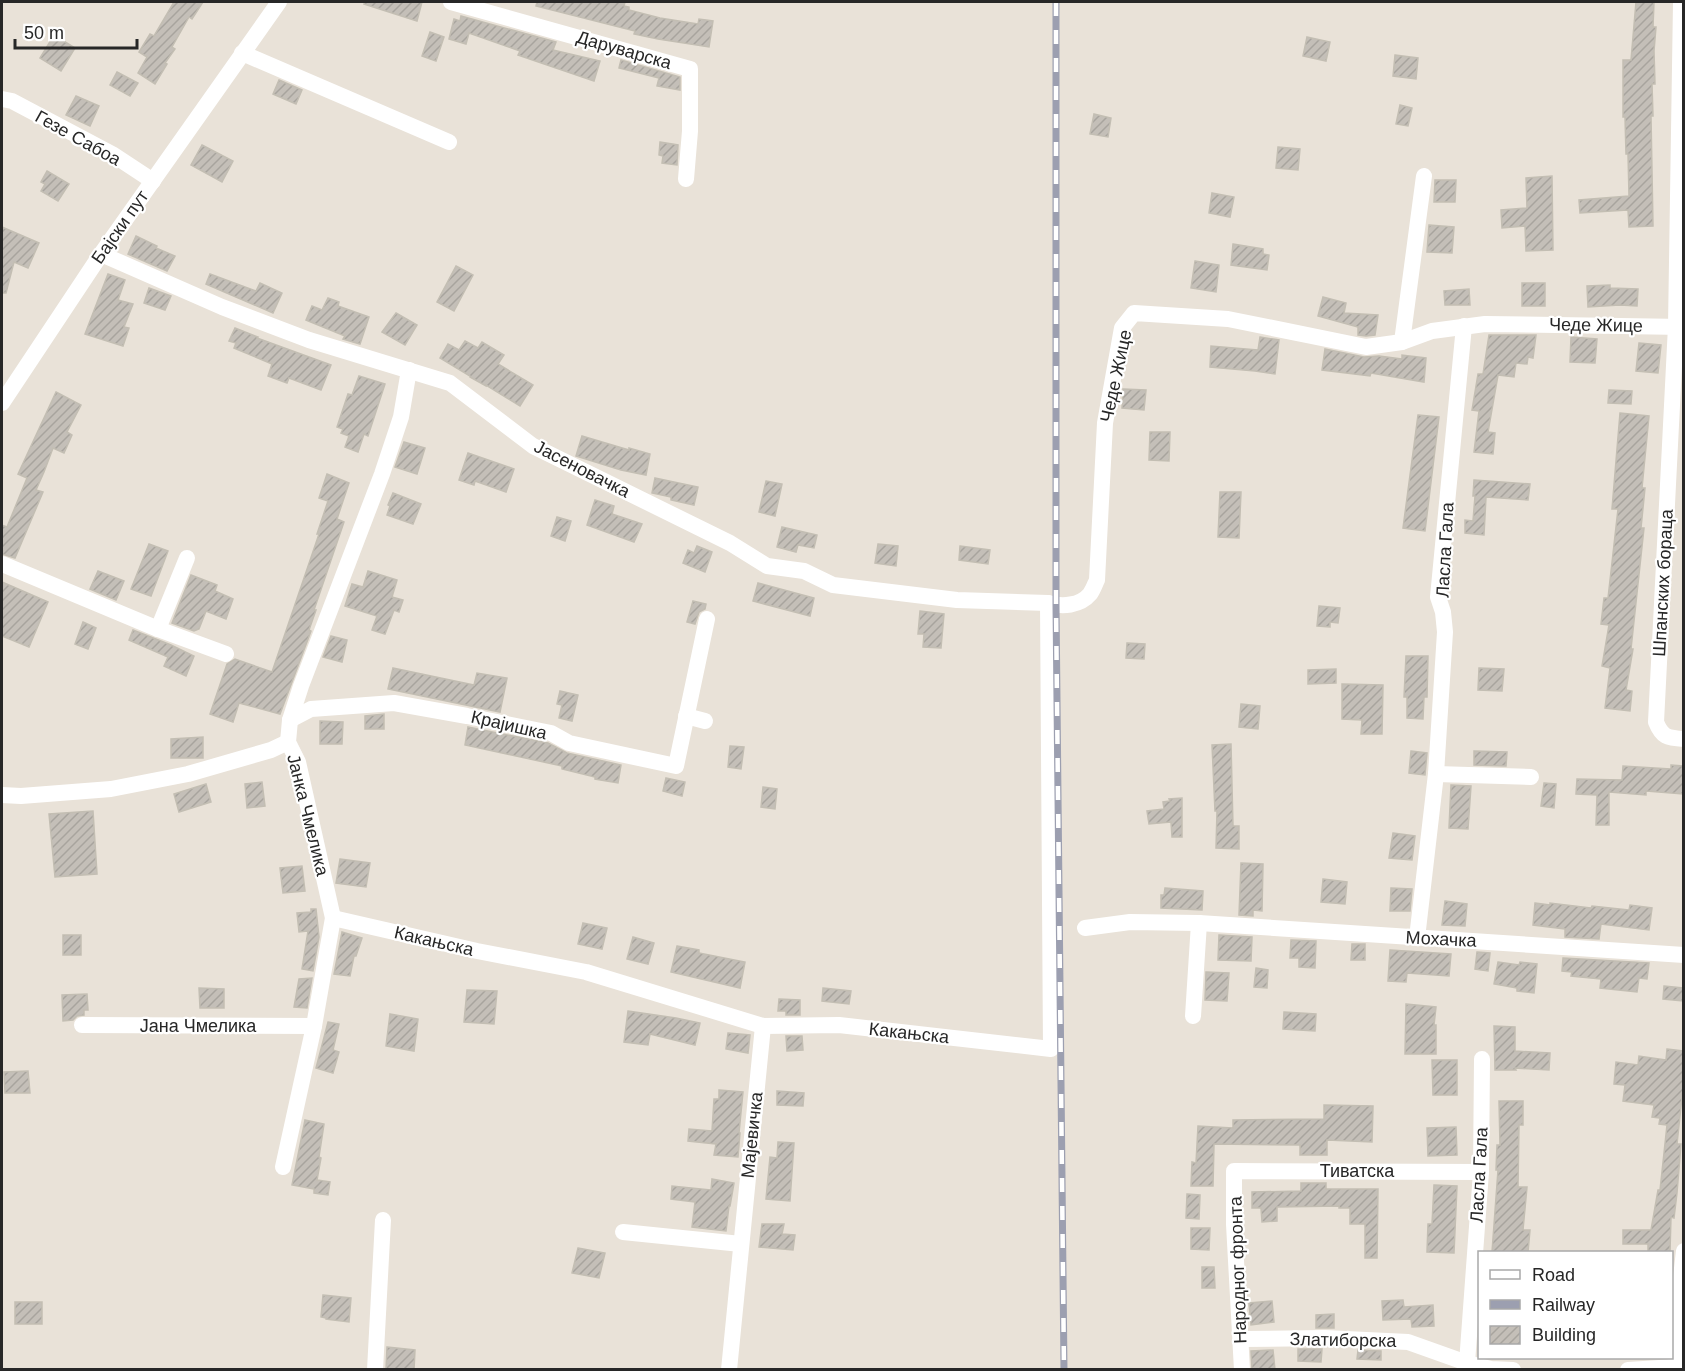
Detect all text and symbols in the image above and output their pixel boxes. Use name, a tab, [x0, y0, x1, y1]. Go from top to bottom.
scale bar	[15, 12, 136, 50]
text: 50 m	[24, 23, 64, 43]
street label: Даруварска	[574, 27, 675, 73]
street label: Гезе Сабоа	[32, 106, 125, 170]
street label: Бајски пут	[88, 187, 152, 267]
street label: Чеде Жице	[1549, 314, 1643, 336]
street label: Чеде Жице	[1096, 328, 1136, 424]
street label: Јасеновачка	[531, 436, 634, 502]
street label: Ласла Гала	[1433, 501, 1458, 598]
street label: Шпанских бораца	[1649, 508, 1677, 657]
street label: Крајишка	[469, 707, 550, 744]
street label: Јанка Чмелика	[283, 752, 333, 879]
street label: Какањска	[392, 922, 477, 960]
street label: Мохачка	[1405, 927, 1478, 951]
street label: Јана Чмелика	[140, 1016, 257, 1036]
street label: Какањска	[868, 1019, 951, 1047]
street label: Мајевичка	[738, 1090, 767, 1179]
street label: Ласла Гала	[1467, 1126, 1492, 1223]
street label: Тиватска	[1320, 1161, 1395, 1181]
street label: Народног фронта	[1225, 1195, 1251, 1344]
legend	[1478, 1251, 1673, 1359]
text: Road	[1532, 1265, 1575, 1285]
text: Railway	[1532, 1295, 1595, 1315]
text: Building	[1532, 1325, 1596, 1345]
street label: Златиборска	[1289, 1329, 1398, 1351]

